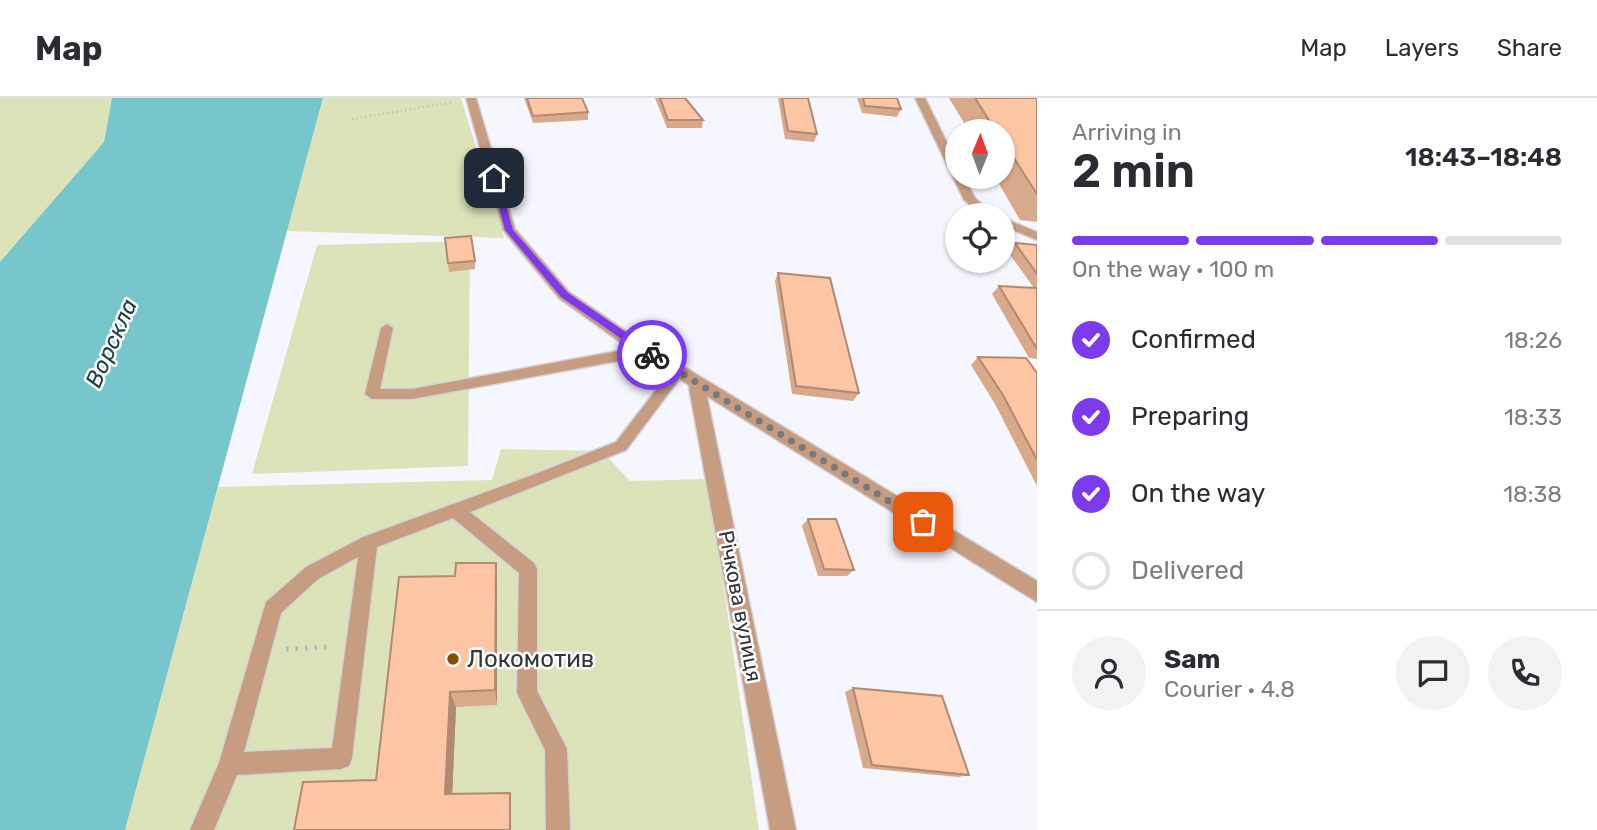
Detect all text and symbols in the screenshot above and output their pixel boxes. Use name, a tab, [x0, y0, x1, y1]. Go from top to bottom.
text: Map	[35, 29, 103, 68]
text: Map	[1300, 34, 1347, 62]
text: Layers	[1385, 34, 1459, 62]
text: Share	[1497, 34, 1562, 62]
text: Arriving in	[1072, 118, 1182, 146]
north arrow	[945, 119, 1015, 189]
map controls	[945, 119, 1015, 273]
text: 18:43–18:48	[1405, 142, 1562, 173]
text: 2 min	[1072, 144, 1195, 199]
pin	[464, 148, 524, 208]
icon: home	[475, 159, 513, 197]
button: locate	[945, 203, 1015, 273]
text: On the way · 100 m	[1072, 255, 1274, 283]
water label: Ворскла	[79, 294, 143, 392]
courier	[617, 320, 687, 390]
icon: check	[1072, 321, 1110, 359]
text: Confirmed	[1131, 324, 1256, 355]
text: 18:26	[1504, 326, 1562, 354]
icon: bike	[633, 336, 671, 374]
icon: check	[1072, 398, 1110, 436]
text: Preparing	[1131, 401, 1249, 432]
text: 18:33	[1504, 403, 1562, 431]
icon: check	[1072, 475, 1110, 513]
text: On the way	[1131, 478, 1265, 509]
text: 18:38	[1503, 480, 1562, 508]
pin	[893, 492, 953, 552]
icon: bag	[904, 503, 942, 541]
street label: Річкова вулиця	[714, 528, 767, 684]
text: Delivered	[1131, 555, 1244, 586]
button: person	[1072, 636, 1146, 710]
button: chat	[1396, 636, 1470, 710]
button: phone	[1488, 636, 1562, 710]
text: Sam	[1164, 644, 1220, 675]
place label: Локомотив	[467, 645, 594, 673]
marker: Локомотив	[445, 651, 461, 667]
text: Courier · 4.8	[1164, 675, 1295, 703]

